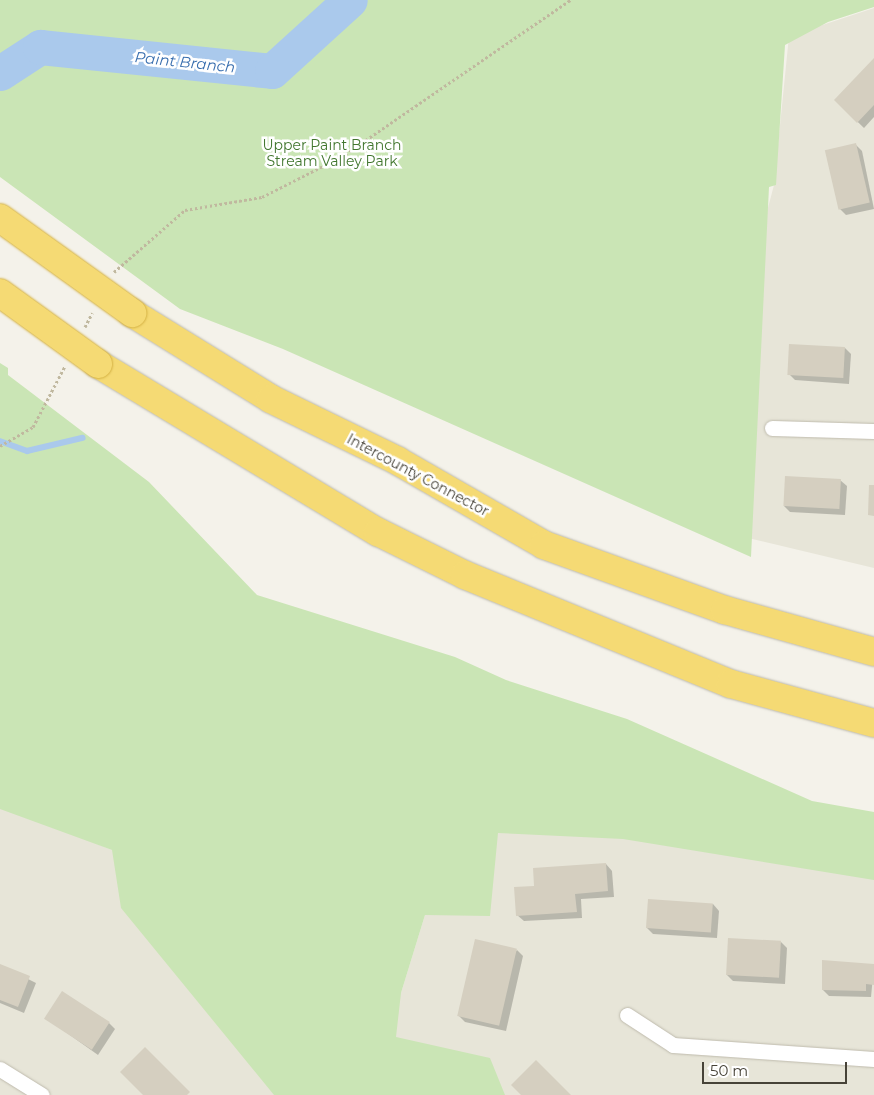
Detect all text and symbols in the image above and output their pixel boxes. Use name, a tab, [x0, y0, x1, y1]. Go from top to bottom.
water label: Paint Branch	[134, 48, 236, 76]
park label: Upper Paint Branch Stream Valley Park	[262, 137, 402, 170]
street label: Intercounty Connector	[344, 430, 492, 520]
scale bar	[704, 1052, 849, 1084]
text: 50 m	[710, 1061, 748, 1080]

